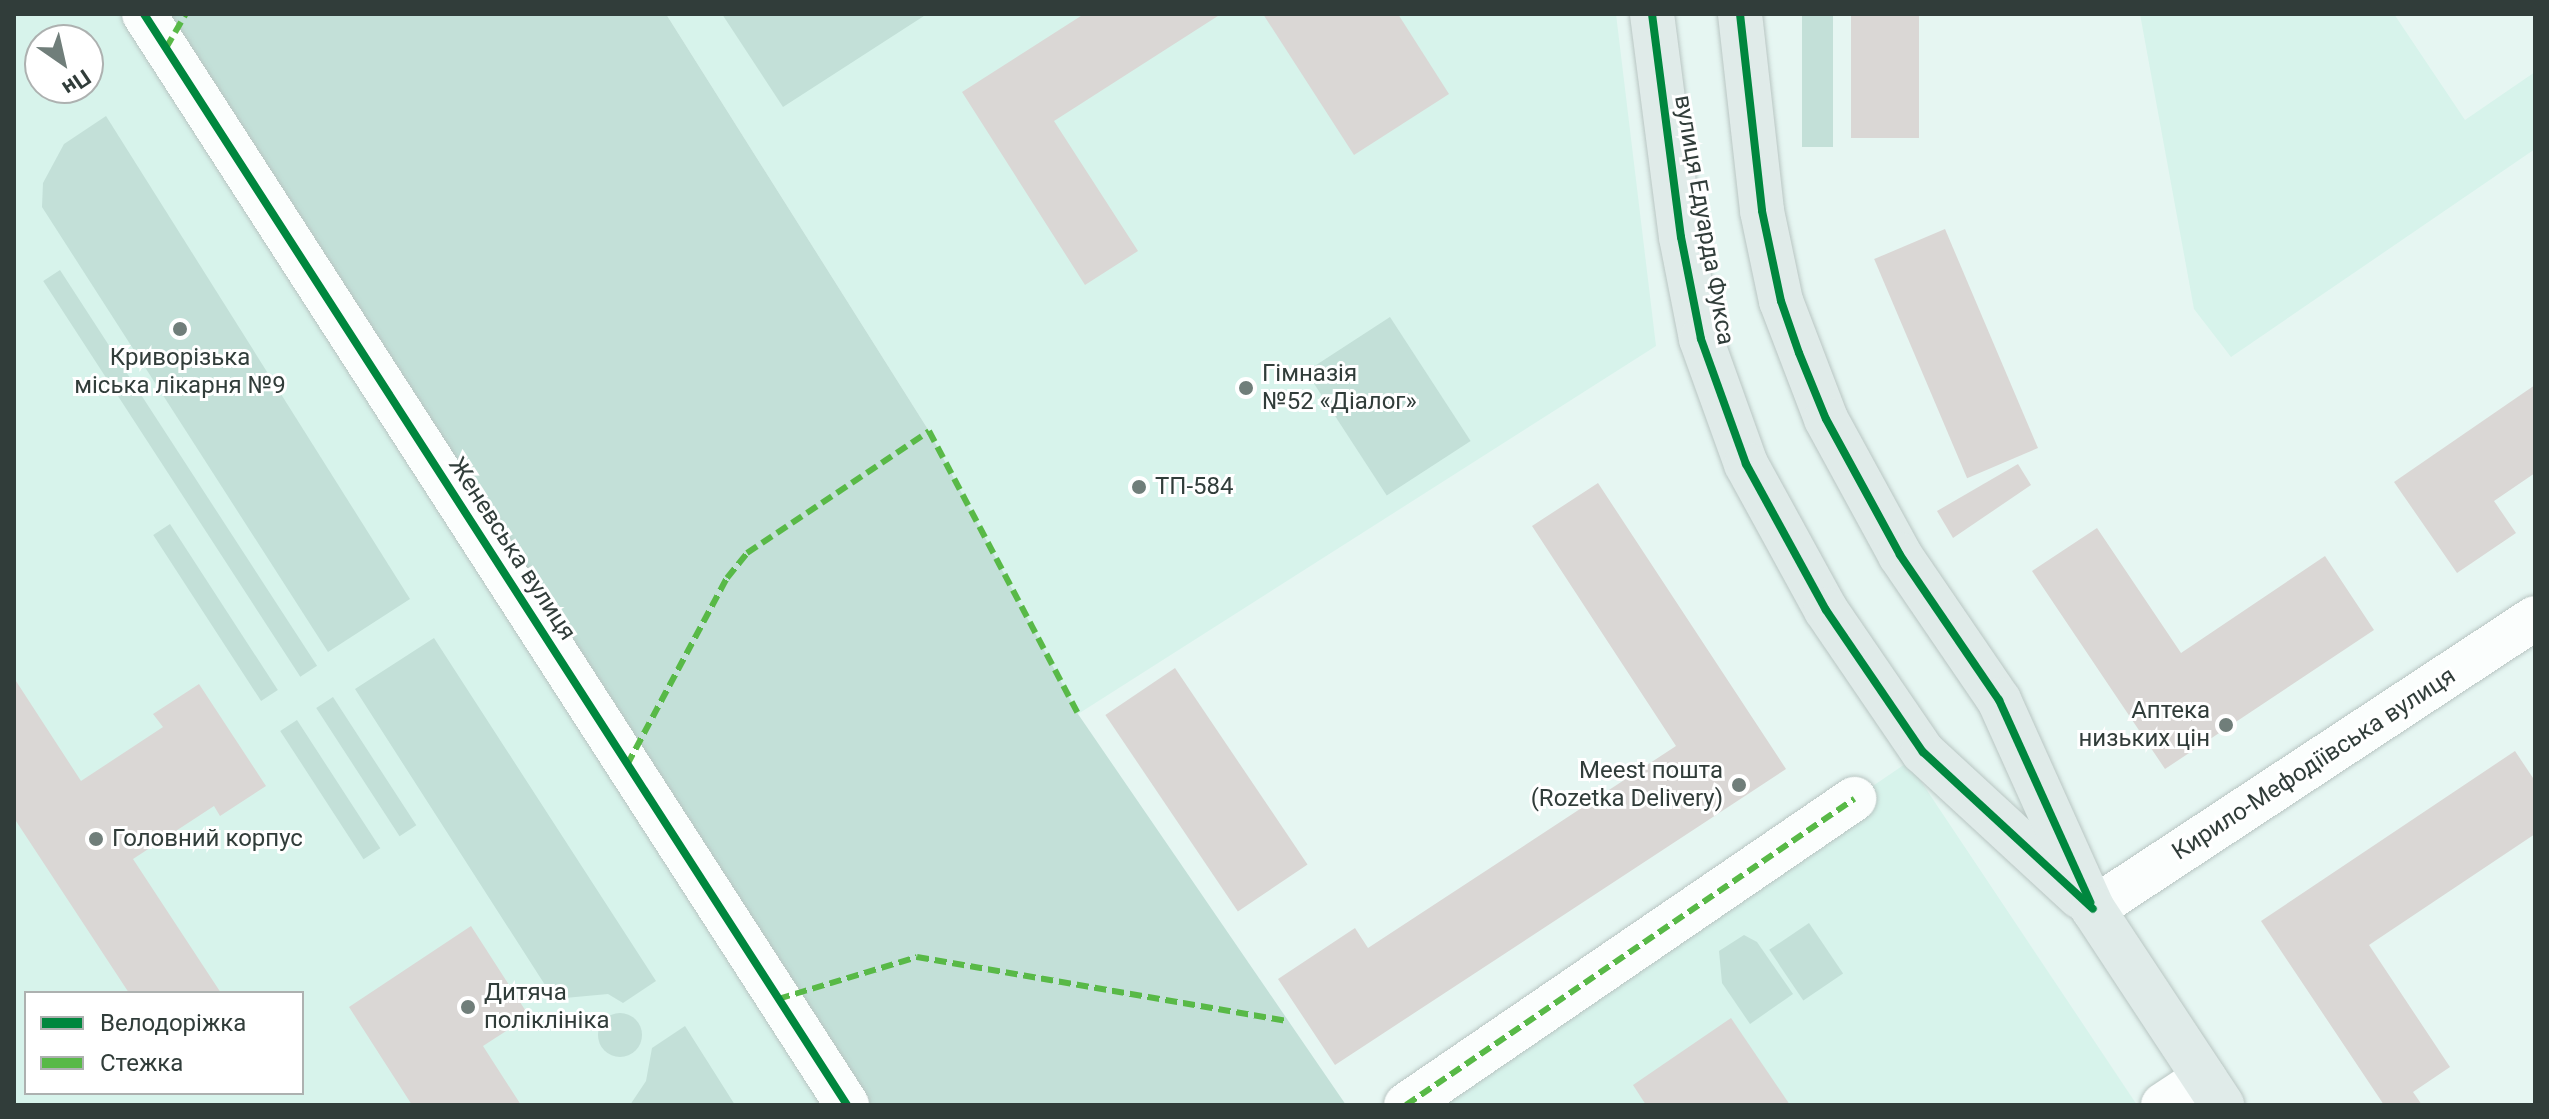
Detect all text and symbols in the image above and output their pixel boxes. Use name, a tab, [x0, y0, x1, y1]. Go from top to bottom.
north arrow	[24, 24, 104, 104]
text: Пн	[58, 64, 95, 101]
street label: вулиця Едуарда Фукса	[1668, 93, 1740, 347]
marker: Криворізька міська лікарня №9	[169, 318, 191, 340]
place label: Криворізька міська лікарня №9	[74, 344, 286, 400]
place label: Гімназія №52 «Діалог»	[1262, 360, 1417, 416]
marker: Гімназія №52 «Діалог»	[1237, 379, 1255, 397]
street label: Женевська вулиця	[442, 452, 582, 646]
place label: ТП-584	[1155, 473, 1234, 501]
marker: ТП-584	[1130, 478, 1148, 496]
street label: Кирило-Мефодіївська вулиця	[2167, 662, 2461, 866]
place label: Аптека низьких цін	[2079, 697, 2210, 753]
marker: Аптека низьких цін	[2217, 716, 2235, 734]
place label: Meest пошта (Rozetka Delivery)	[1531, 757, 1723, 813]
marker: Meest пошта (Rozetka Delivery)	[1730, 776, 1748, 794]
place label: Головний корпус	[112, 825, 303, 853]
marker: Головний корпус	[87, 830, 105, 848]
place label: Дитяча поліклініка	[484, 979, 609, 1035]
legend	[24, 991, 304, 1095]
marker: Дитяча поліклініка	[459, 998, 477, 1016]
text: Велодоріжка	[100, 1009, 246, 1037]
text: Стежка	[100, 1049, 183, 1077]

